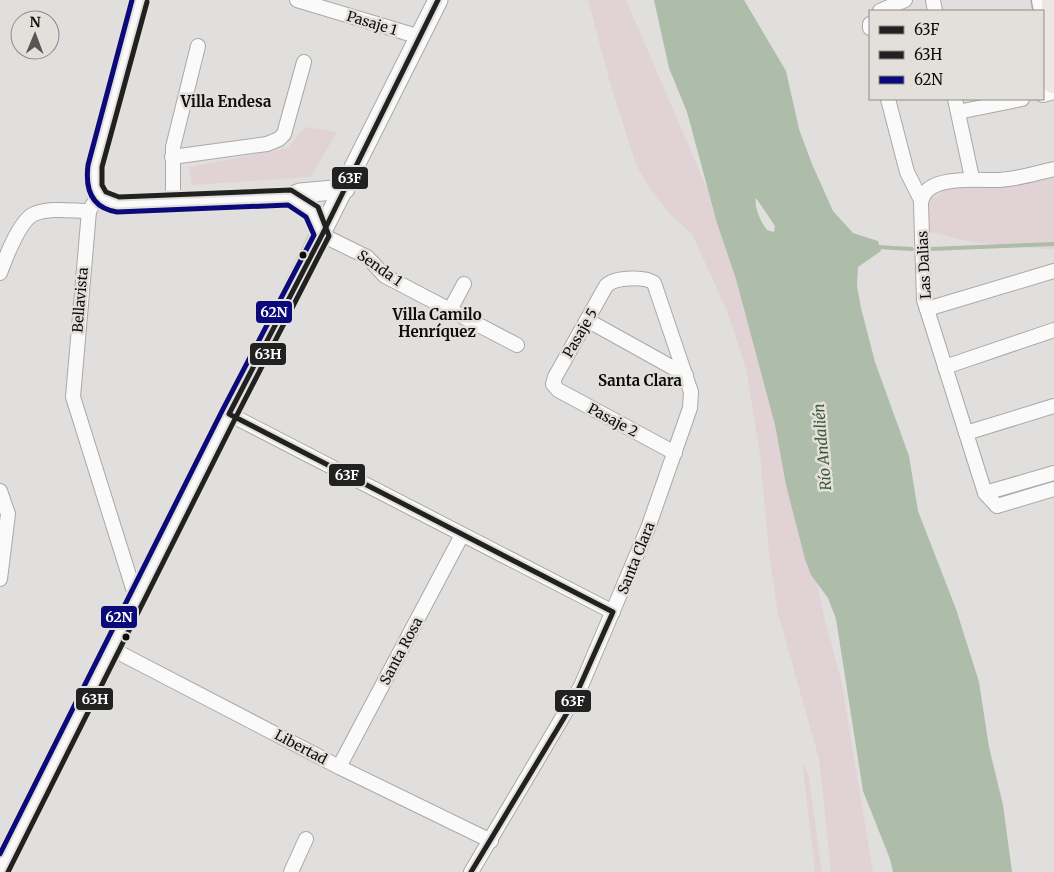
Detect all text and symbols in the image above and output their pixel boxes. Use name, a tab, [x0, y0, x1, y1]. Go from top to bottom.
street label: Pasaje 1	[344, 7, 400, 39]
north arrow	[10, 10, 60, 60]
legend	[869, 10, 1044, 100]
text: N	[30, 13, 41, 31]
text: 63F	[914, 20, 939, 39]
text: 63H	[914, 45, 942, 64]
text: 62N	[914, 70, 943, 89]
district label: Villa Endesa	[180, 92, 272, 111]
line badge: 63F	[331, 166, 369, 190]
text: 63F	[338, 169, 362, 187]
street label: Las Dalias	[913, 230, 935, 300]
street label: Senda 1	[354, 246, 406, 290]
unlabelled marker	[298, 250, 308, 260]
street label: Bellavista	[68, 266, 92, 333]
line badge: 62N	[255, 300, 293, 324]
text: 62N	[260, 303, 288, 321]
district label: Villa Camilo Henríquez	[391, 305, 482, 341]
street label: Pasaje 5	[559, 305, 601, 361]
line badge: 63H	[249, 342, 287, 366]
text: 63H	[254, 345, 282, 363]
district label: Santa Clara	[598, 371, 683, 390]
street label: Pasaje 2	[585, 399, 641, 441]
water label: Río Andalién	[809, 403, 835, 491]
line badge: 63F	[328, 463, 366, 487]
text: 63F	[335, 466, 359, 484]
street label: Santa Clara	[613, 519, 659, 597]
line badge: 62N	[100, 605, 138, 629]
text: 62N	[105, 608, 133, 626]
street label: Santa Rosa	[376, 614, 427, 688]
unlabelled marker	[121, 632, 131, 642]
line badge: 63H	[75, 687, 114, 711]
line badge: 63F	[554, 689, 592, 713]
text: 63H	[81, 690, 109, 708]
text: 63F	[561, 692, 585, 710]
street label: Libertad	[272, 726, 331, 769]

